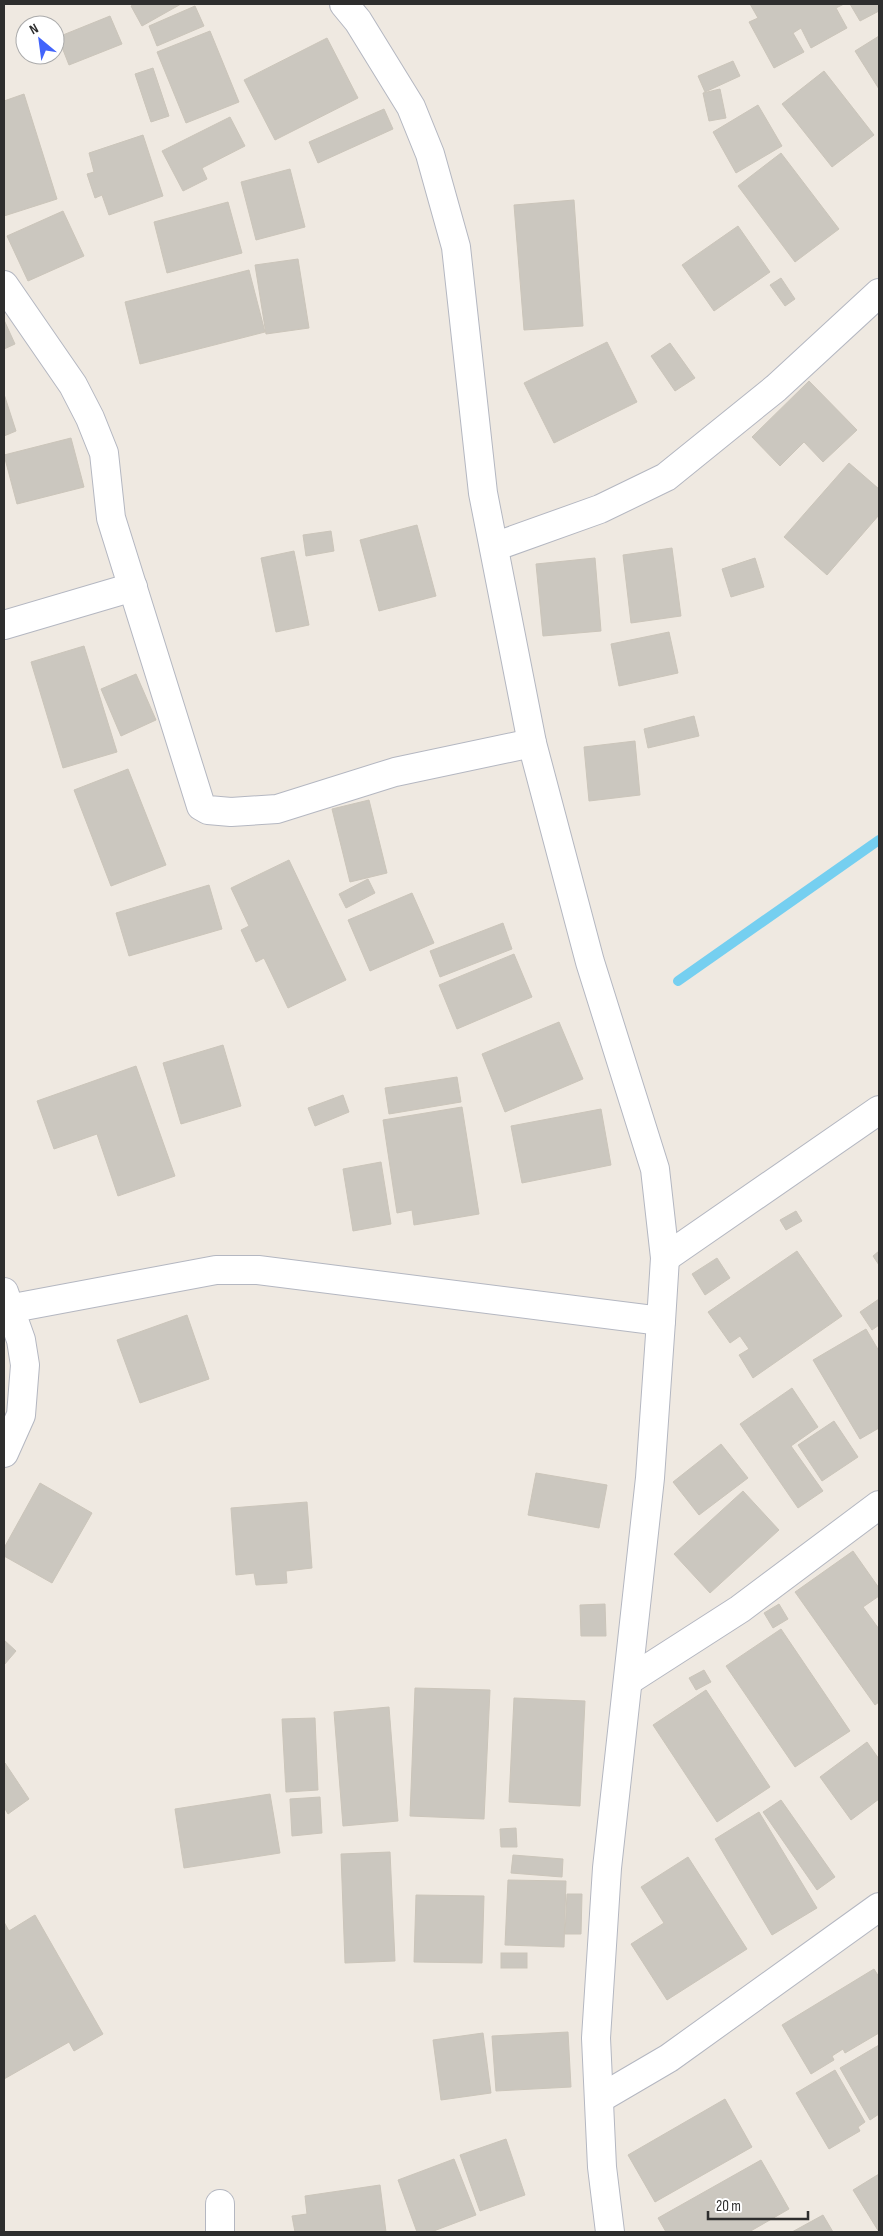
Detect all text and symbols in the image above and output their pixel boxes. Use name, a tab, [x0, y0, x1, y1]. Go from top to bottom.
north arrow	[15, 15, 65, 65]
text: N	[27, 20, 41, 38]
scale bar	[708, 2188, 808, 2220]
text: 20 m	[716, 2197, 741, 2216]

